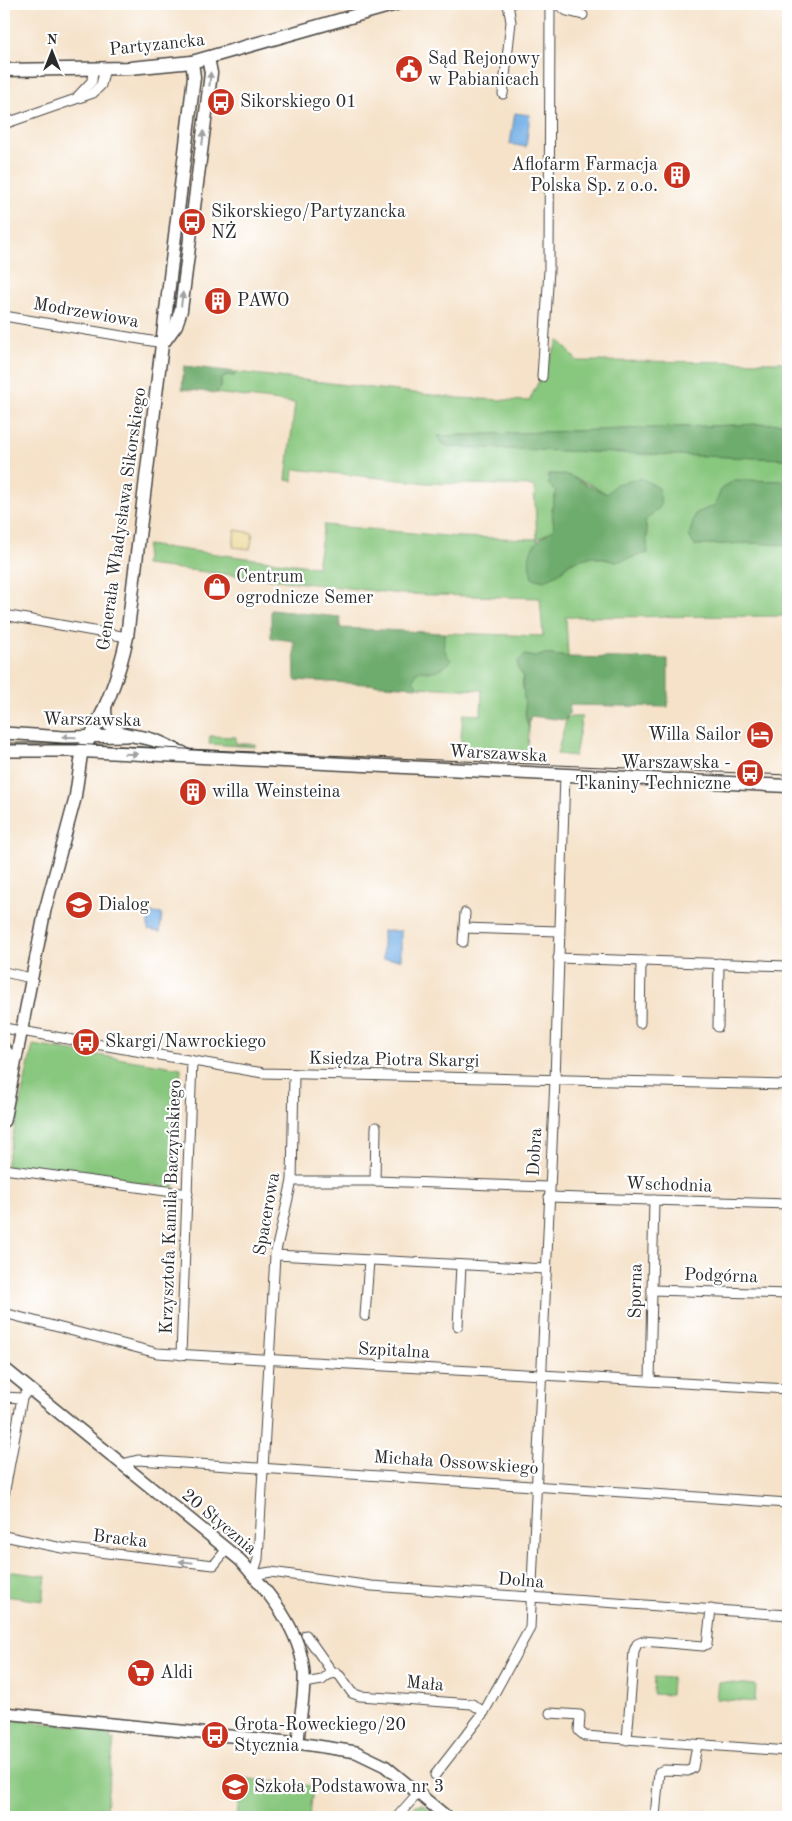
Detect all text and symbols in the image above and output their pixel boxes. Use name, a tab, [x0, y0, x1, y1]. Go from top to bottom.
north arrow	[28, 28, 78, 78]
street label: Partyzancka	[108, 31, 206, 59]
text: N	[47, 33, 58, 47]
place label: Sąd Rejonowy w Pabianicach	[428, 50, 541, 89]
public building icon: Sąd Rejonowy w Pabianicach	[394, 54, 424, 84]
one-way arrow	[206, 71, 214, 87]
bus stop icon: Sikorskiego 01	[206, 87, 236, 117]
place label: Sikorskiego 01	[240, 93, 357, 111]
one-way arrow	[199, 130, 207, 146]
place label: Aflofarm Farmacja Polska Sp. z o.o.	[511, 156, 658, 195]
building icon: Aflofarm Farmacja Polska Sp. z o.o.	[662, 160, 692, 190]
place label: Sikorskiego/Partyzancka NŻ	[211, 203, 406, 242]
bus stop icon: Sikorskiego/Partyzancka NŻ	[177, 207, 207, 237]
building icon: PAWO	[203, 286, 233, 316]
one-way arrow	[178, 291, 186, 307]
place label: PAWO	[237, 292, 289, 310]
street label: Modrzewiowa	[32, 295, 140, 331]
street label: Generała Władysława Sikorskiego	[95, 386, 149, 652]
place label: Centrum ogrodnicze Semer	[236, 568, 374, 607]
shop icon: Centrum ogrodnicze Semer	[202, 572, 232, 602]
street label: Warszawska	[43, 710, 141, 730]
hotel icon: Willa Sailor	[745, 720, 775, 750]
place label: Willa Sailor	[648, 726, 742, 744]
one-way arrow	[61, 733, 77, 741]
street label: Warszawska	[448, 742, 548, 766]
one-way arrow	[123, 751, 139, 759]
place label: Warszawska - Tkaniny Techniczne	[575, 754, 731, 793]
bus stop icon: Warszawska - Tkaniny Techniczne	[735, 758, 765, 788]
building icon: willa Weinsteina	[178, 777, 208, 807]
place label: willa Weinsteina	[212, 783, 341, 801]
school or university icon: Dialog	[64, 890, 94, 920]
place label: Dialog	[98, 896, 150, 914]
bus stop icon: Skargi/Nawrockiego	[71, 1027, 101, 1057]
place label: Skargi/Nawrockiego	[105, 1033, 266, 1051]
street label: Księdza Piotra Skargi	[308, 1050, 480, 1070]
street label: Krzysztofa Kamila Baczyńskiego	[158, 1079, 184, 1335]
street label: Dobra	[525, 1127, 545, 1177]
street label: Spacerowa	[251, 1171, 283, 1257]
street label: Wschodnia	[625, 1174, 713, 1196]
street label: Sporna	[627, 1263, 645, 1319]
street label: Podgórna	[684, 1266, 759, 1286]
street label: Szpitalna	[358, 1340, 430, 1362]
street label: Michała Ossowskiego	[373, 1448, 539, 1478]
street label: 20 Stycznia	[178, 1486, 260, 1558]
street label: Bracka	[92, 1527, 148, 1551]
one-way arrow	[178, 1558, 194, 1566]
street label: Dolna	[497, 1570, 545, 1592]
supermarket icon: Aldi	[126, 1658, 156, 1688]
place label: Aldi	[160, 1664, 193, 1682]
street label: Mała	[405, 1673, 445, 1695]
place label: Grota-Roweckiego/20 Stycznia	[234, 1716, 406, 1755]
bus stop icon: Grota-Roweckiego/20 Stycznia	[200, 1720, 230, 1750]
school or university icon: Szkoła Podstawowa nr 3	[220, 1772, 250, 1802]
place label: Szkoła Podstawowa nr 3	[254, 1778, 444, 1796]

